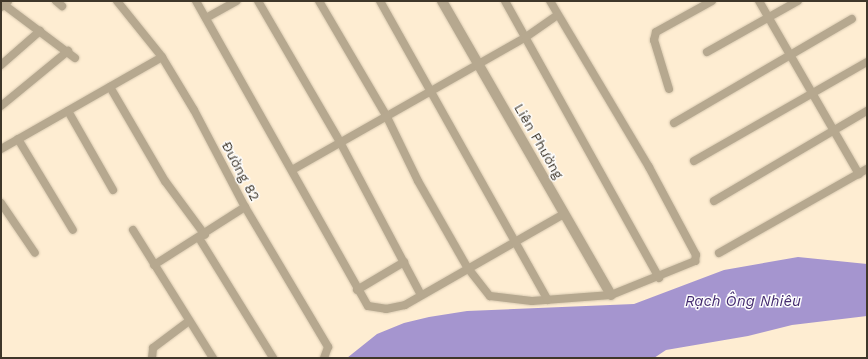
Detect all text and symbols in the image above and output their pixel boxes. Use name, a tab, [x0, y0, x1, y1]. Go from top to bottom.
street label: Liên Phường	[511, 100, 567, 182]
street label: Đường 82	[218, 138, 264, 204]
water label: Rạch Ông Nhiêu	[685, 293, 801, 311]

